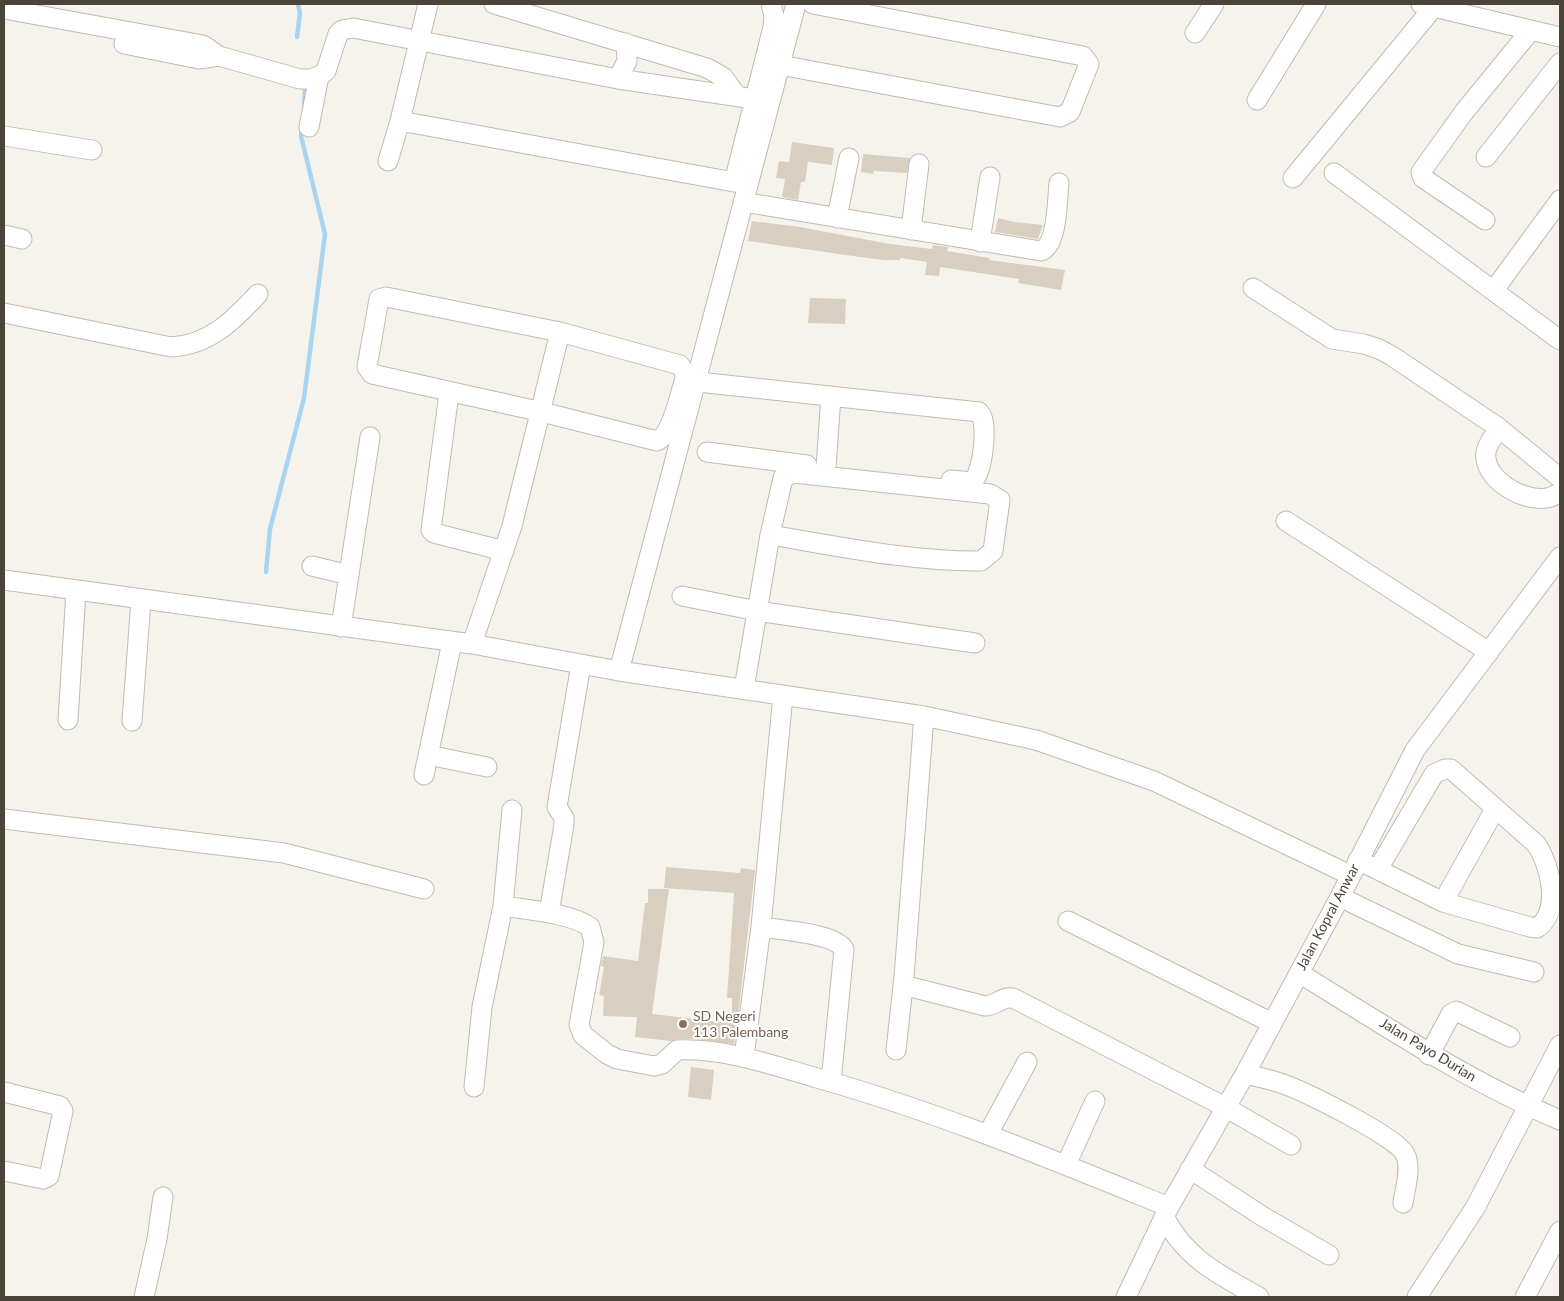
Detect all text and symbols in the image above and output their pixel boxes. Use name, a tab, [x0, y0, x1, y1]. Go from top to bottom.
street label: Jalan Kopral Anwar	[1293, 861, 1363, 973]
place label: SD Negeri 113 Palembang	[693, 1008, 788, 1040]
street label: Jalan Payo Durian	[1377, 1015, 1479, 1085]
marker: SD Negeri 113 Palembang	[677, 1018, 689, 1030]

